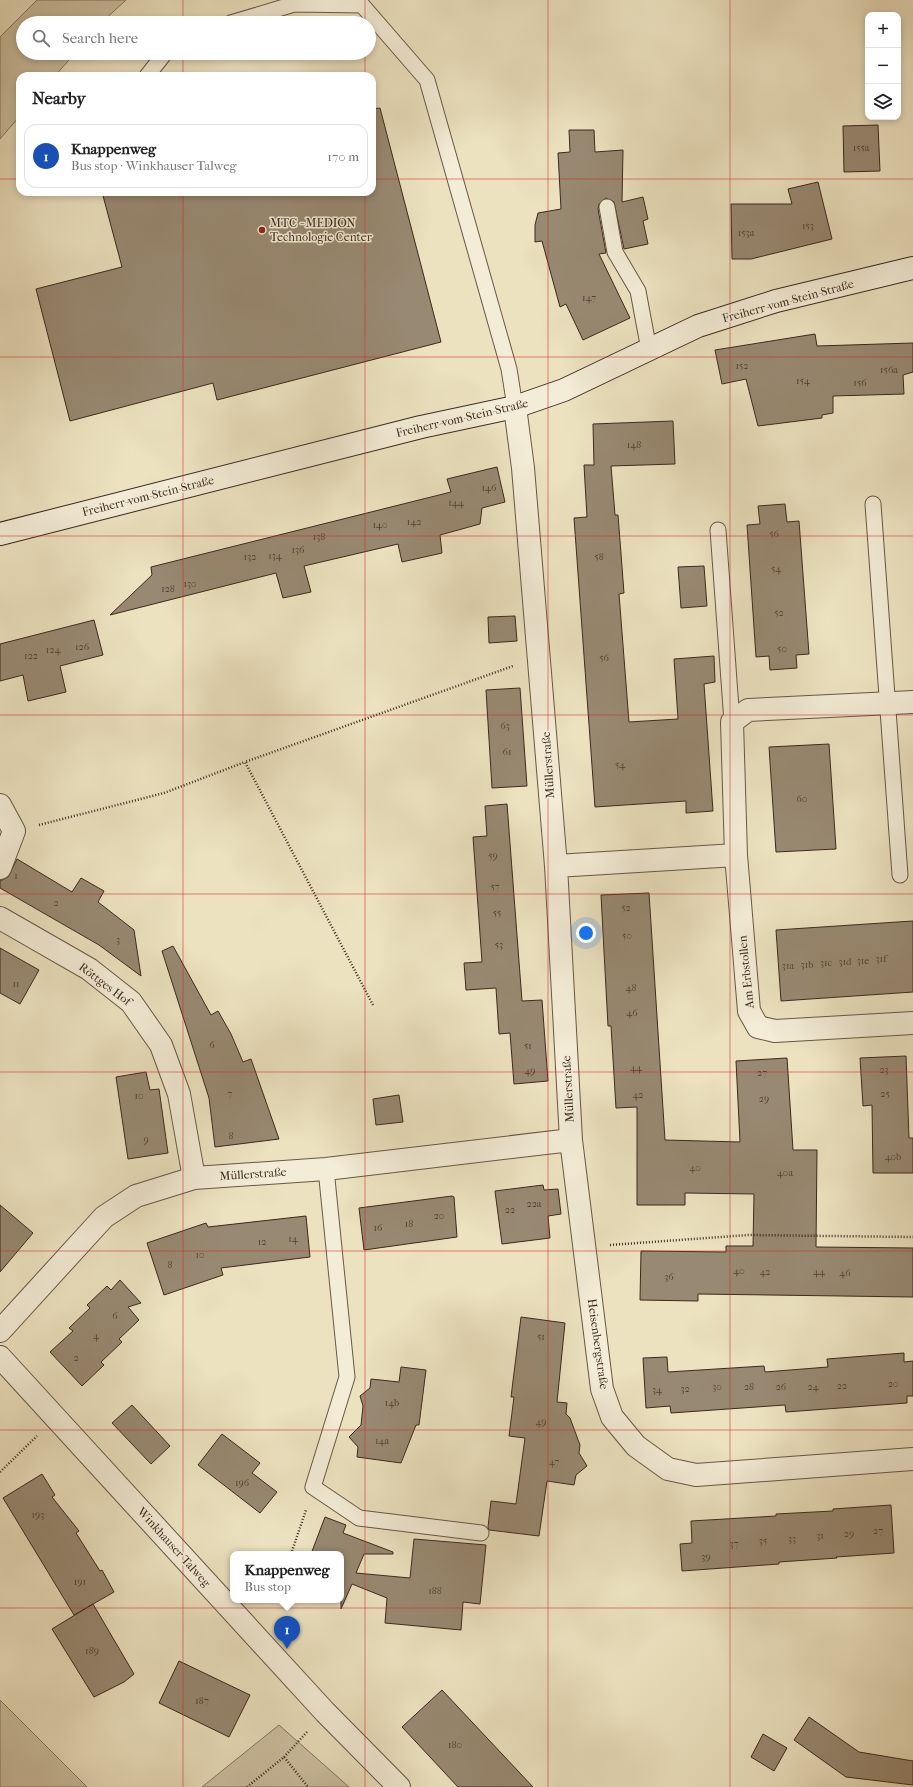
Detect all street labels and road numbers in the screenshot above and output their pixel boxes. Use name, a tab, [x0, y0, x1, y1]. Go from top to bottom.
street label: Freiherr-vom-Stein-Straße	[721, 277, 855, 325]
street label: Freiherr-vom-Stein-Straße	[394, 396, 530, 440]
street label: Freiherr-vom-Stein-Straße	[81, 473, 215, 519]
street label: Müllerstraße	[539, 731, 557, 799]
street label: Am Erbstollen	[735, 935, 757, 1010]
street label: Röttges Hof	[76, 960, 136, 1010]
street label: Müllerstraße	[559, 1055, 577, 1123]
street label: Müllerstraße	[219, 1165, 287, 1183]
street label: Heisenbergstraße	[585, 1298, 611, 1390]
street label: Winkhauser Talweg	[134, 1504, 214, 1590]

